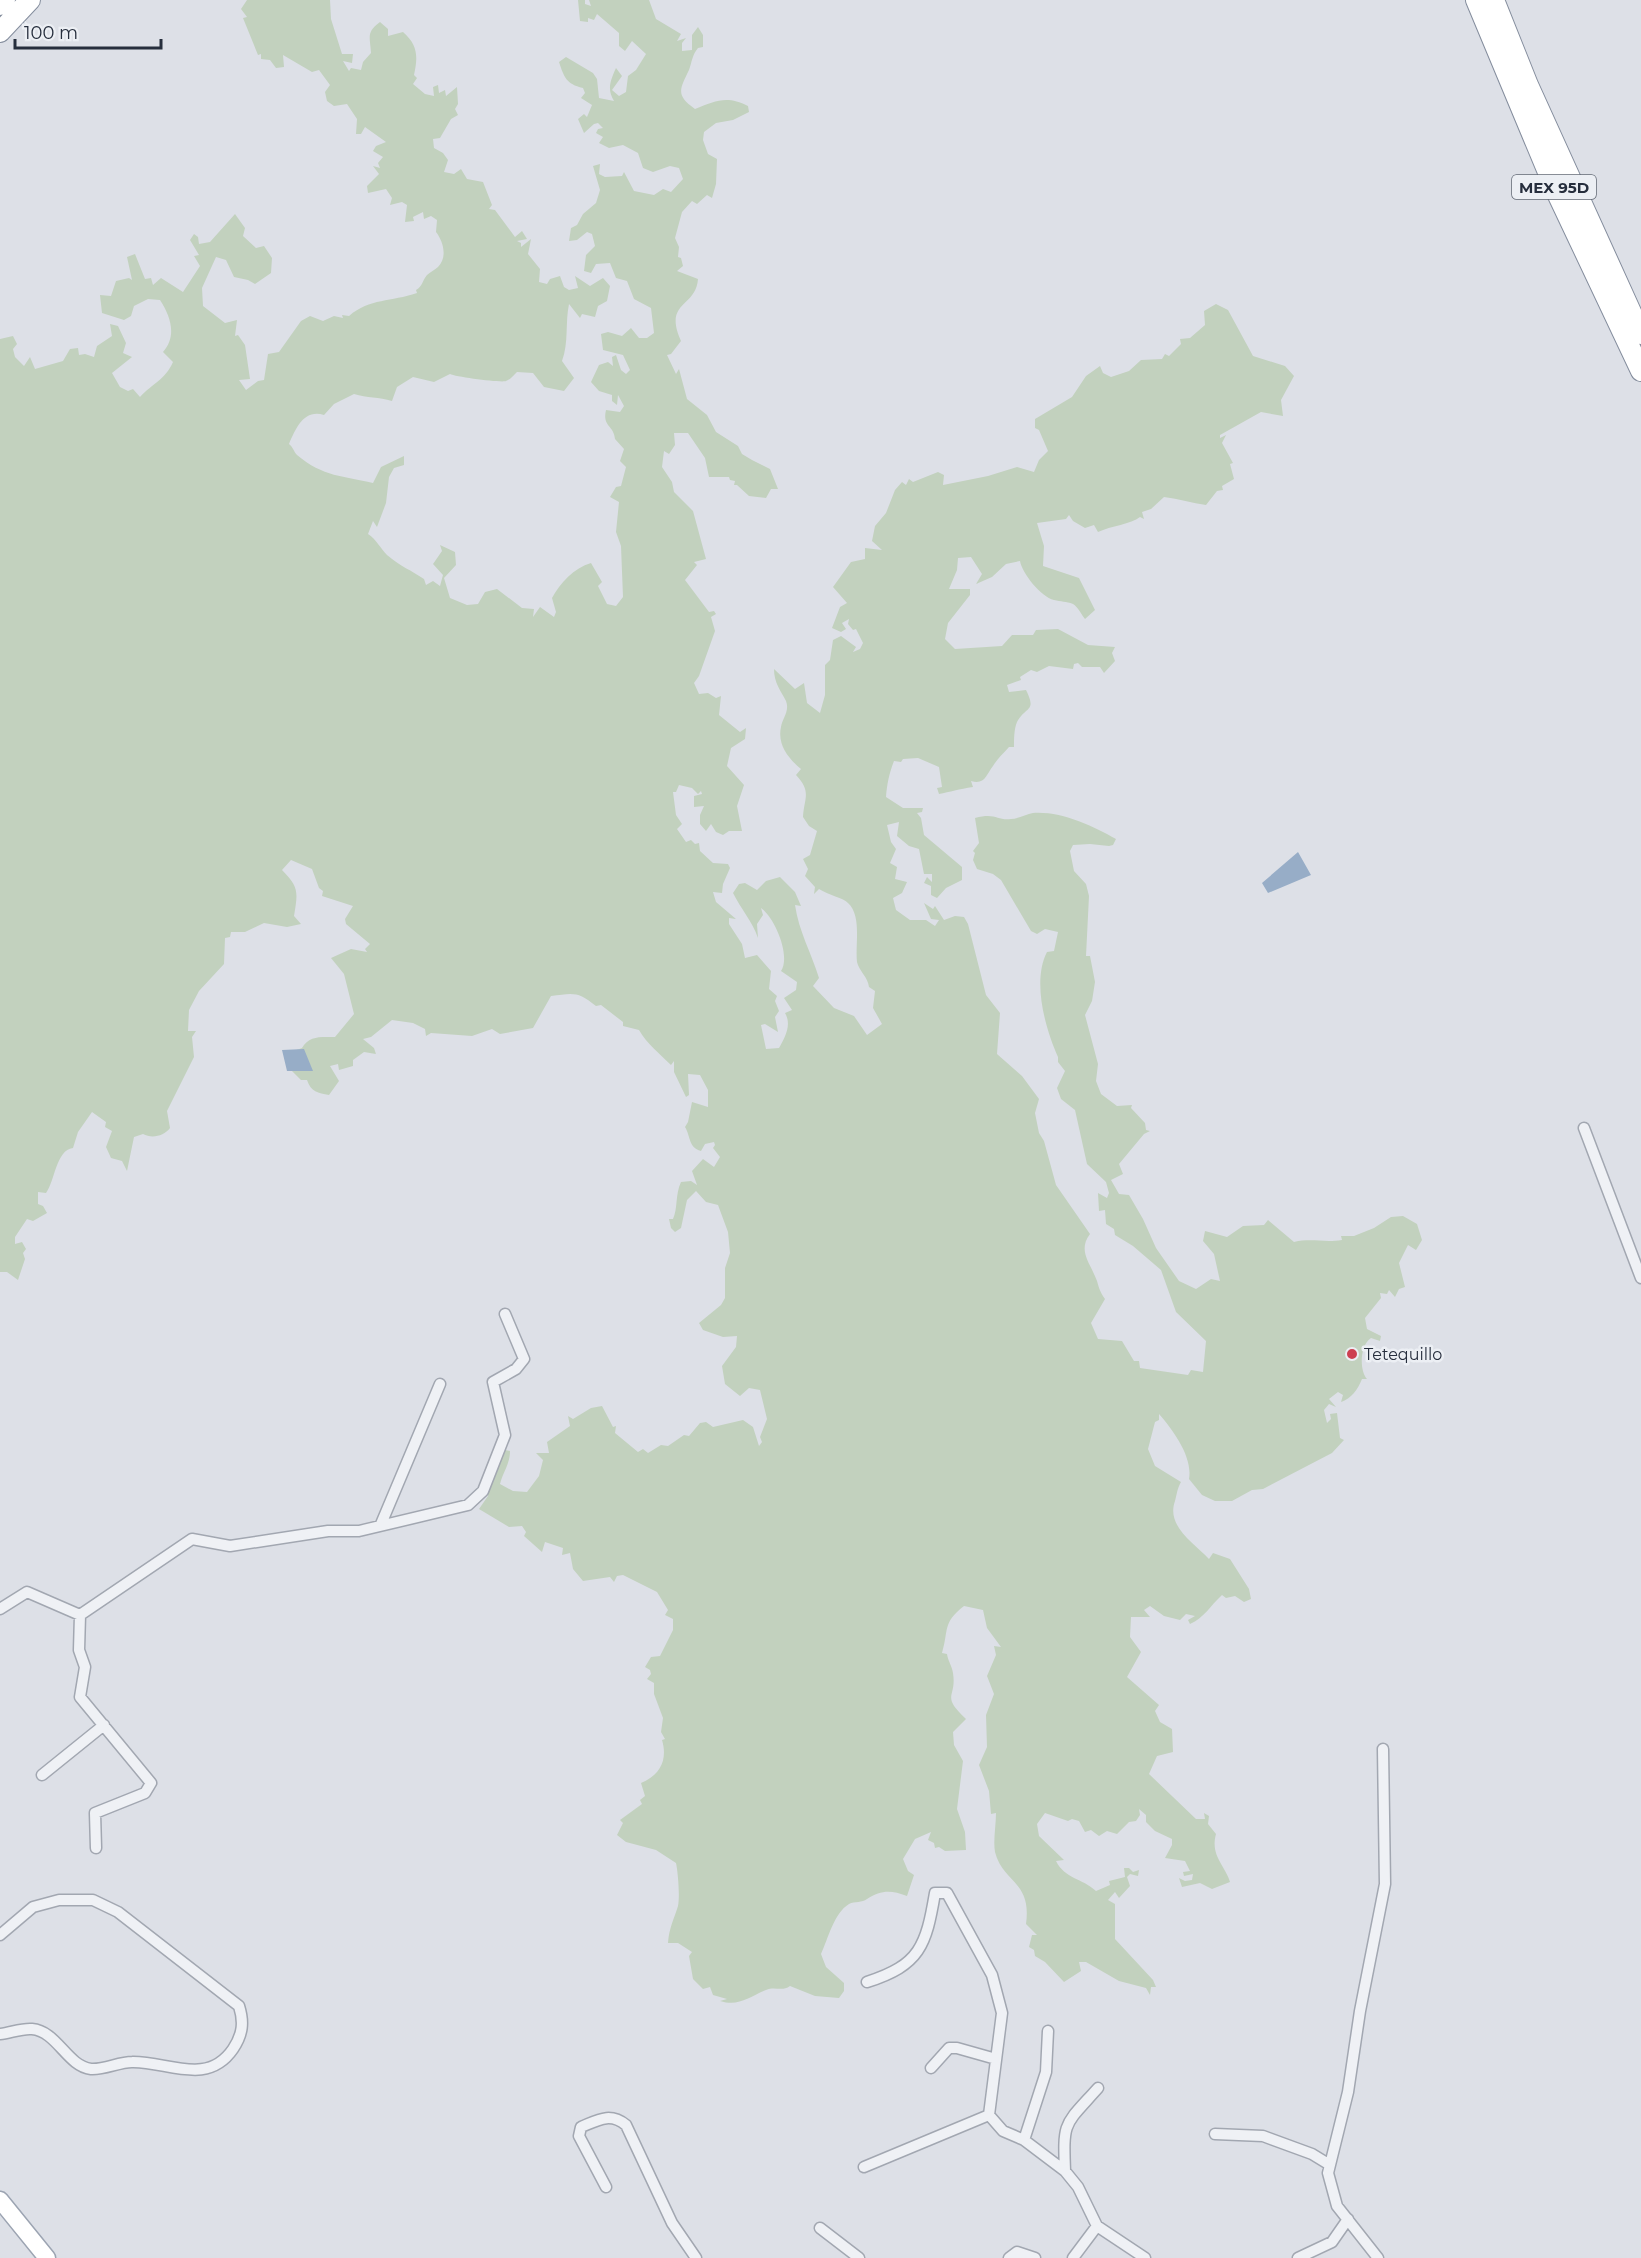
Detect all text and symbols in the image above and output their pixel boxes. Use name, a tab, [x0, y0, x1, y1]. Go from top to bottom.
scale bar	[15, 12, 160, 50]
text: 100 m	[24, 22, 78, 44]
road number: MEX 95D	[1512, 175, 1596, 199]
place label: Tetequillo	[1364, 1345, 1442, 1364]
marker: Tetequillo	[1345, 1347, 1359, 1361]

